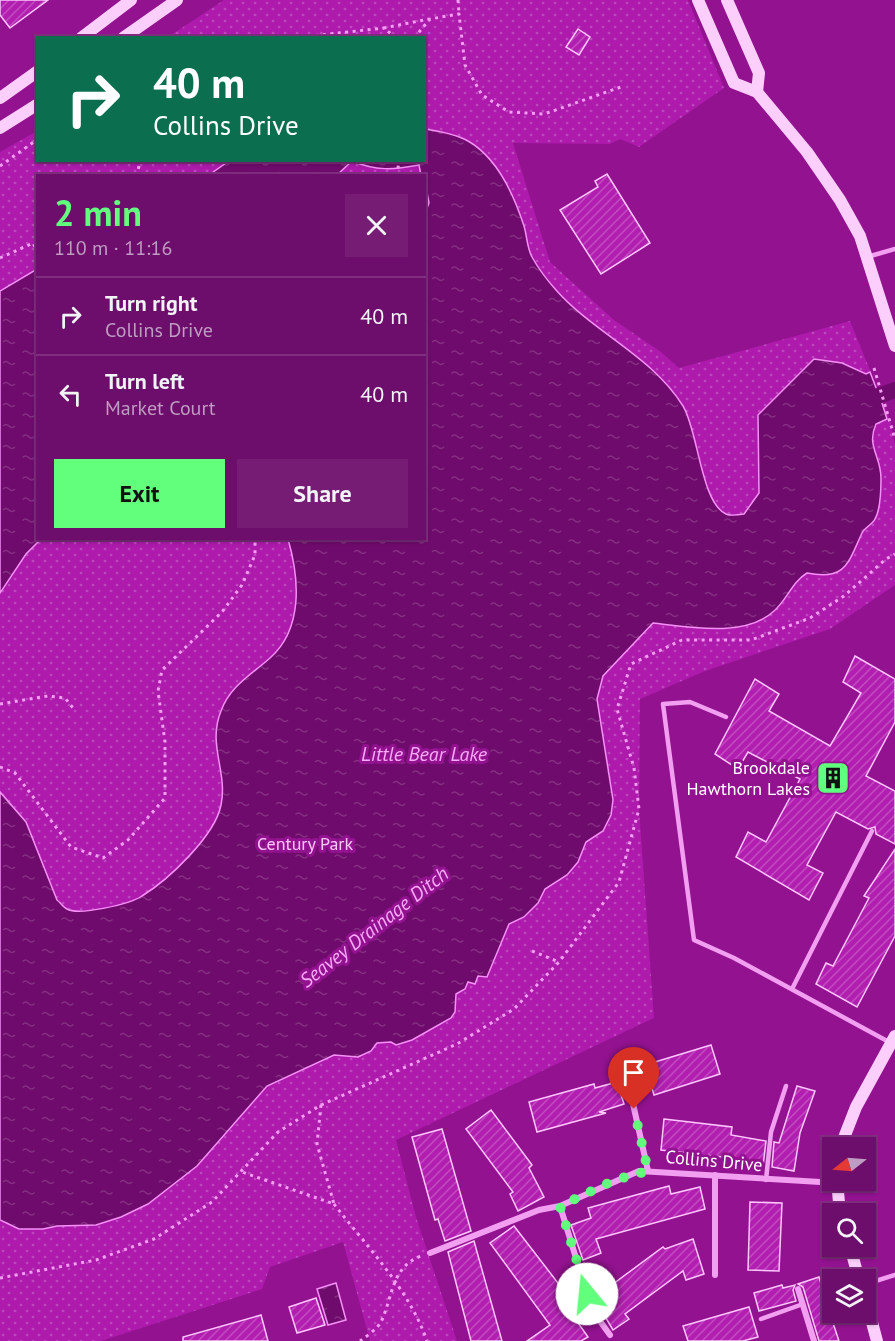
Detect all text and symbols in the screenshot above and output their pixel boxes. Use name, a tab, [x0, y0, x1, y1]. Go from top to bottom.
text: 40 m	[153, 55, 245, 110]
icon: right	[54, 60, 132, 138]
text: Collins Drive	[153, 108, 299, 142]
text: 2 min	[54, 189, 142, 236]
button: close	[345, 194, 408, 257]
text: 110 m · 11:16	[54, 235, 172, 261]
text: Turn right	[105, 289, 197, 317]
icon: right	[54, 300, 87, 333]
text: 40 m	[360, 302, 408, 330]
text: Collins Drive	[105, 317, 213, 343]
text: Turn left	[105, 367, 185, 395]
icon: left	[54, 378, 87, 411]
text: 40 m	[360, 380, 408, 408]
text: Market Court	[105, 395, 216, 421]
button: Exit	[54, 459, 225, 528]
button: Share	[237, 459, 408, 528]
water label: Little Bear Lake	[361, 741, 488, 767]
place label: Brookdale Hawthorn Lakes	[686, 756, 810, 800]
building icon: Brookdale Hawthorn Lakes	[815, 760, 851, 796]
park label: Century Park	[257, 832, 353, 855]
water label: Seavey Drainage Ditch	[294, 861, 454, 993]
pin	[608, 1047, 659, 1109]
icon: arrive	[617, 1056, 650, 1089]
north arrow	[822, 1137, 876, 1191]
map controls	[822, 1137, 876, 1323]
street label: Collins Drive	[665, 1145, 763, 1176]
button: search	[822, 1203, 876, 1257]
position arrow	[555, 1262, 619, 1326]
button: layers	[822, 1269, 876, 1323]

